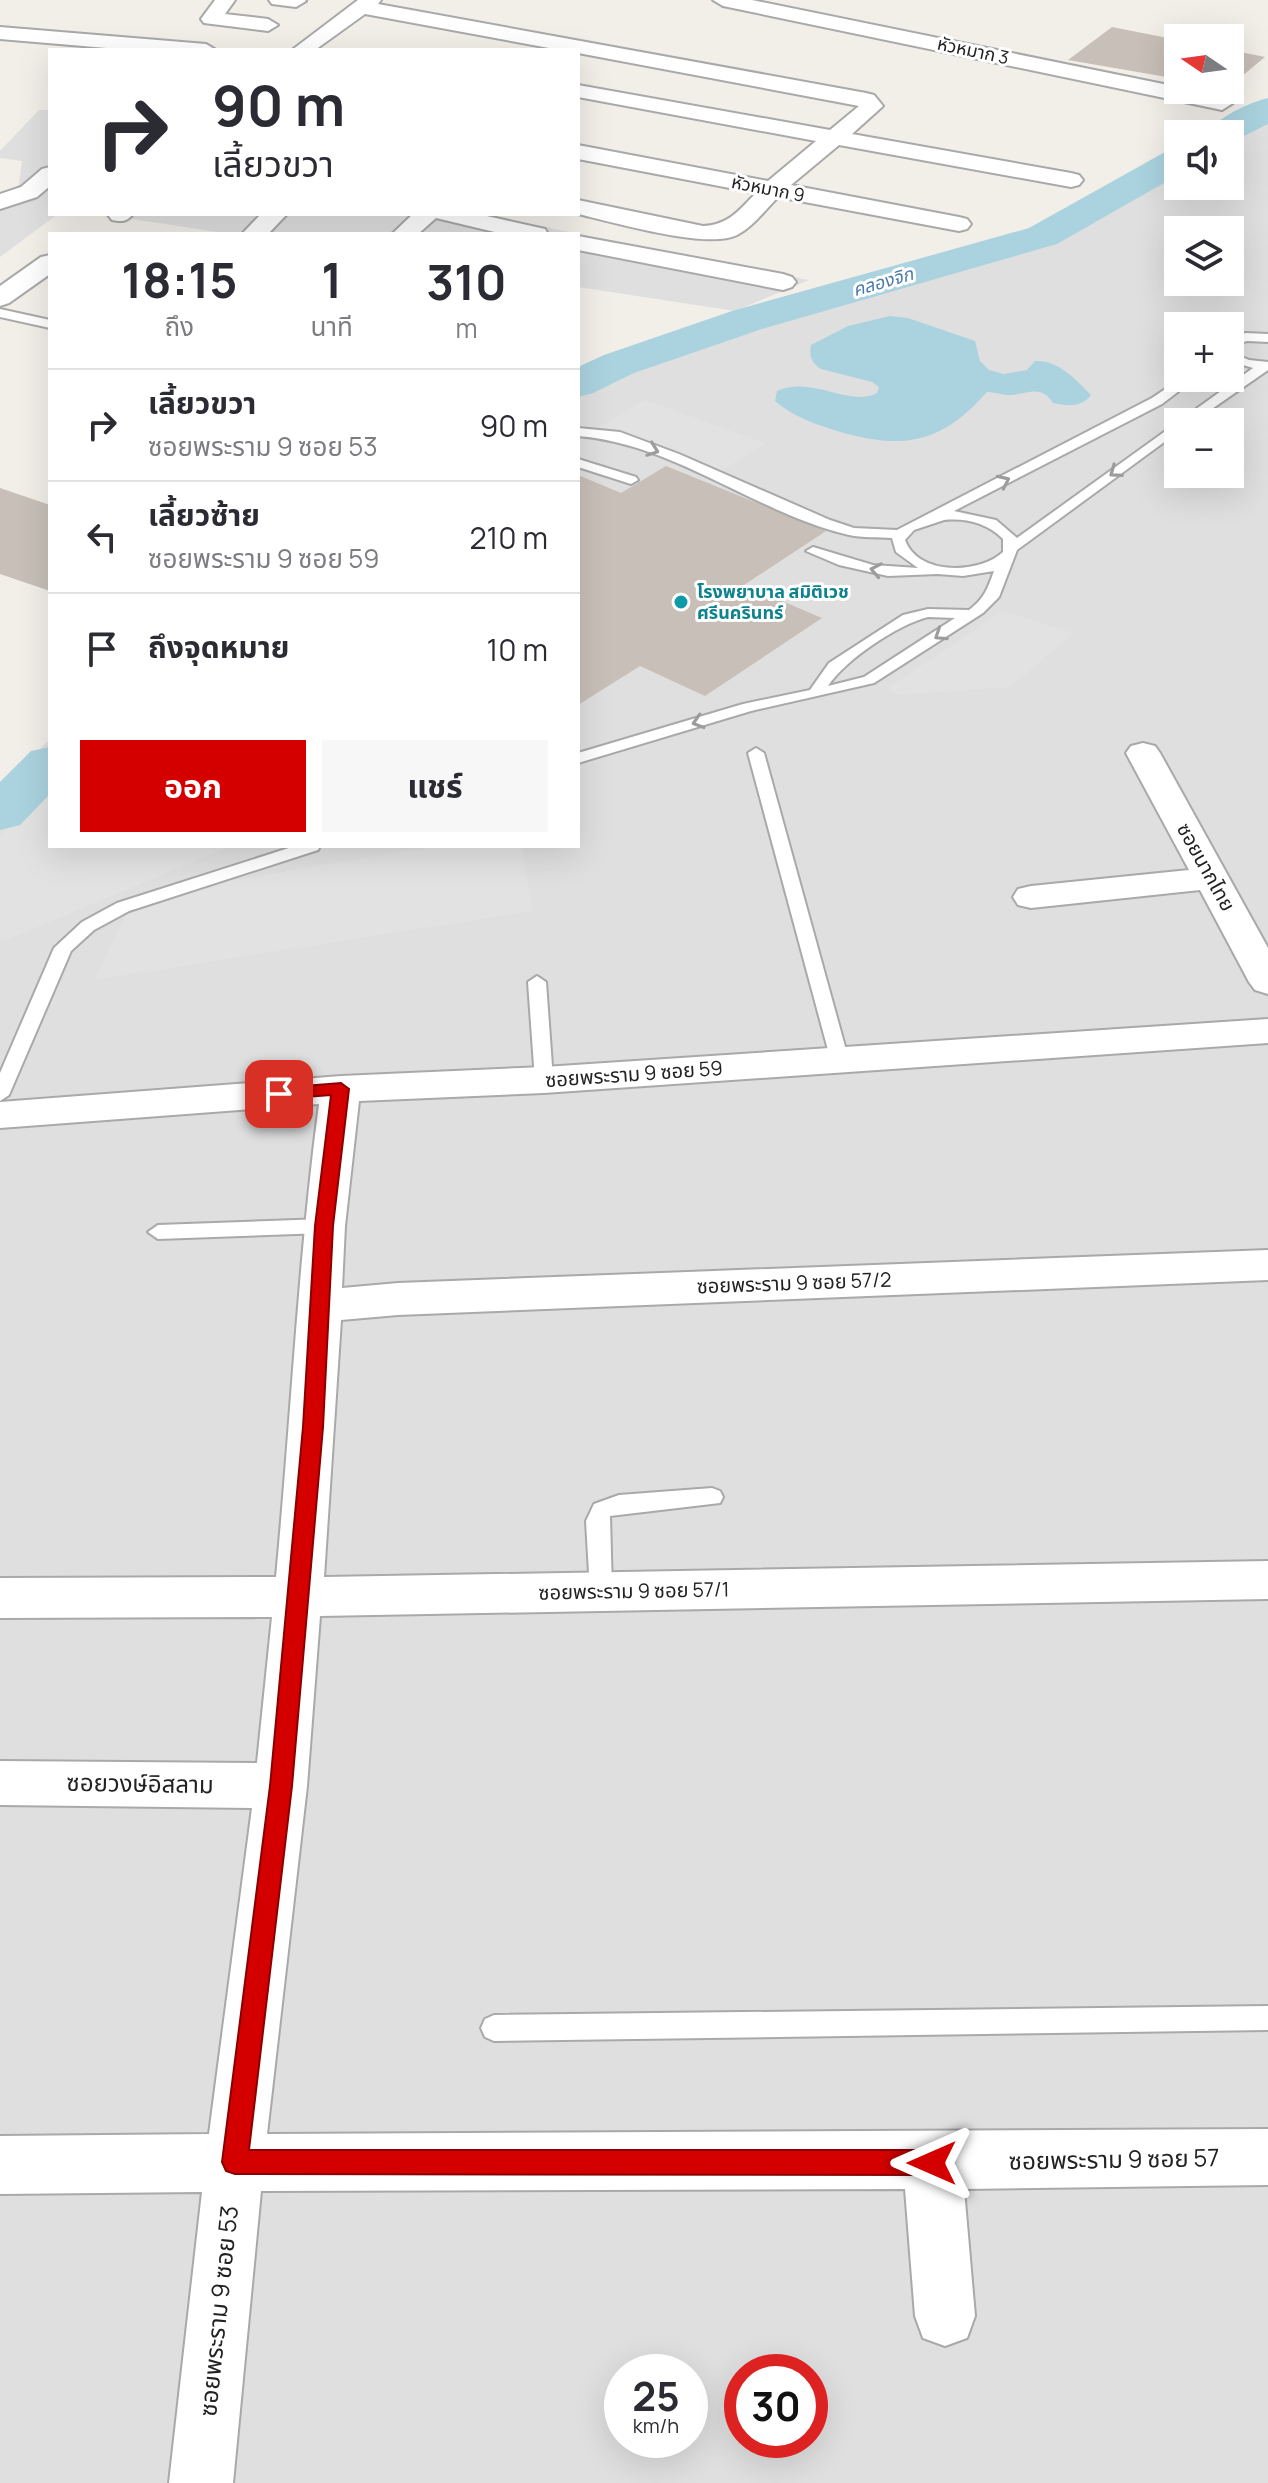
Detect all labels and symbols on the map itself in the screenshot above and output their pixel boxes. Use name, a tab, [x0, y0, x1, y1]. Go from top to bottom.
north arrow	[1164, 24, 1244, 104]
street label: หัวหมาก 3	[935, 31, 1011, 69]
street label: หัวหมาก 9	[730, 169, 807, 207]
water label: คลองจิก	[850, 261, 917, 301]
one-way arrow	[645, 440, 659, 457]
one-way arrow	[1109, 462, 1123, 476]
one-way arrow	[996, 475, 1011, 491]
one-way arrow	[869, 563, 882, 580]
place label: โรงพยาบาล สมิติเวช ศรีนครินทร์	[697, 579, 849, 624]
marker: โรงพยาบาล สมิติเวช ศรีนครินทร์	[672, 593, 690, 611]
one-way arrow	[934, 625, 949, 640]
one-way arrow	[692, 713, 706, 729]
street label: ซอยนากไทย	[1171, 818, 1242, 916]
street label: ซอยพระราม 9 ซอย 59	[544, 1054, 724, 1093]
pin	[245, 1060, 313, 1128]
street label: ซอยพระราม 9 ซอย 57/2	[696, 1266, 892, 1299]
street label: ซอยพระราม 9 ซอย 57/1	[538, 1575, 730, 1606]
street label: ซอยวงษ์อิสลาม	[66, 1765, 214, 1800]
position arrow	[890, 2121, 974, 2205]
street label: ซอยพระราม 9 ซอย 57	[1008, 2140, 1220, 2177]
street label: ซอยพระราม 9 ซอย 53	[190, 2204, 245, 2418]
speed limit sign: 30	[724, 2354, 828, 2458]

